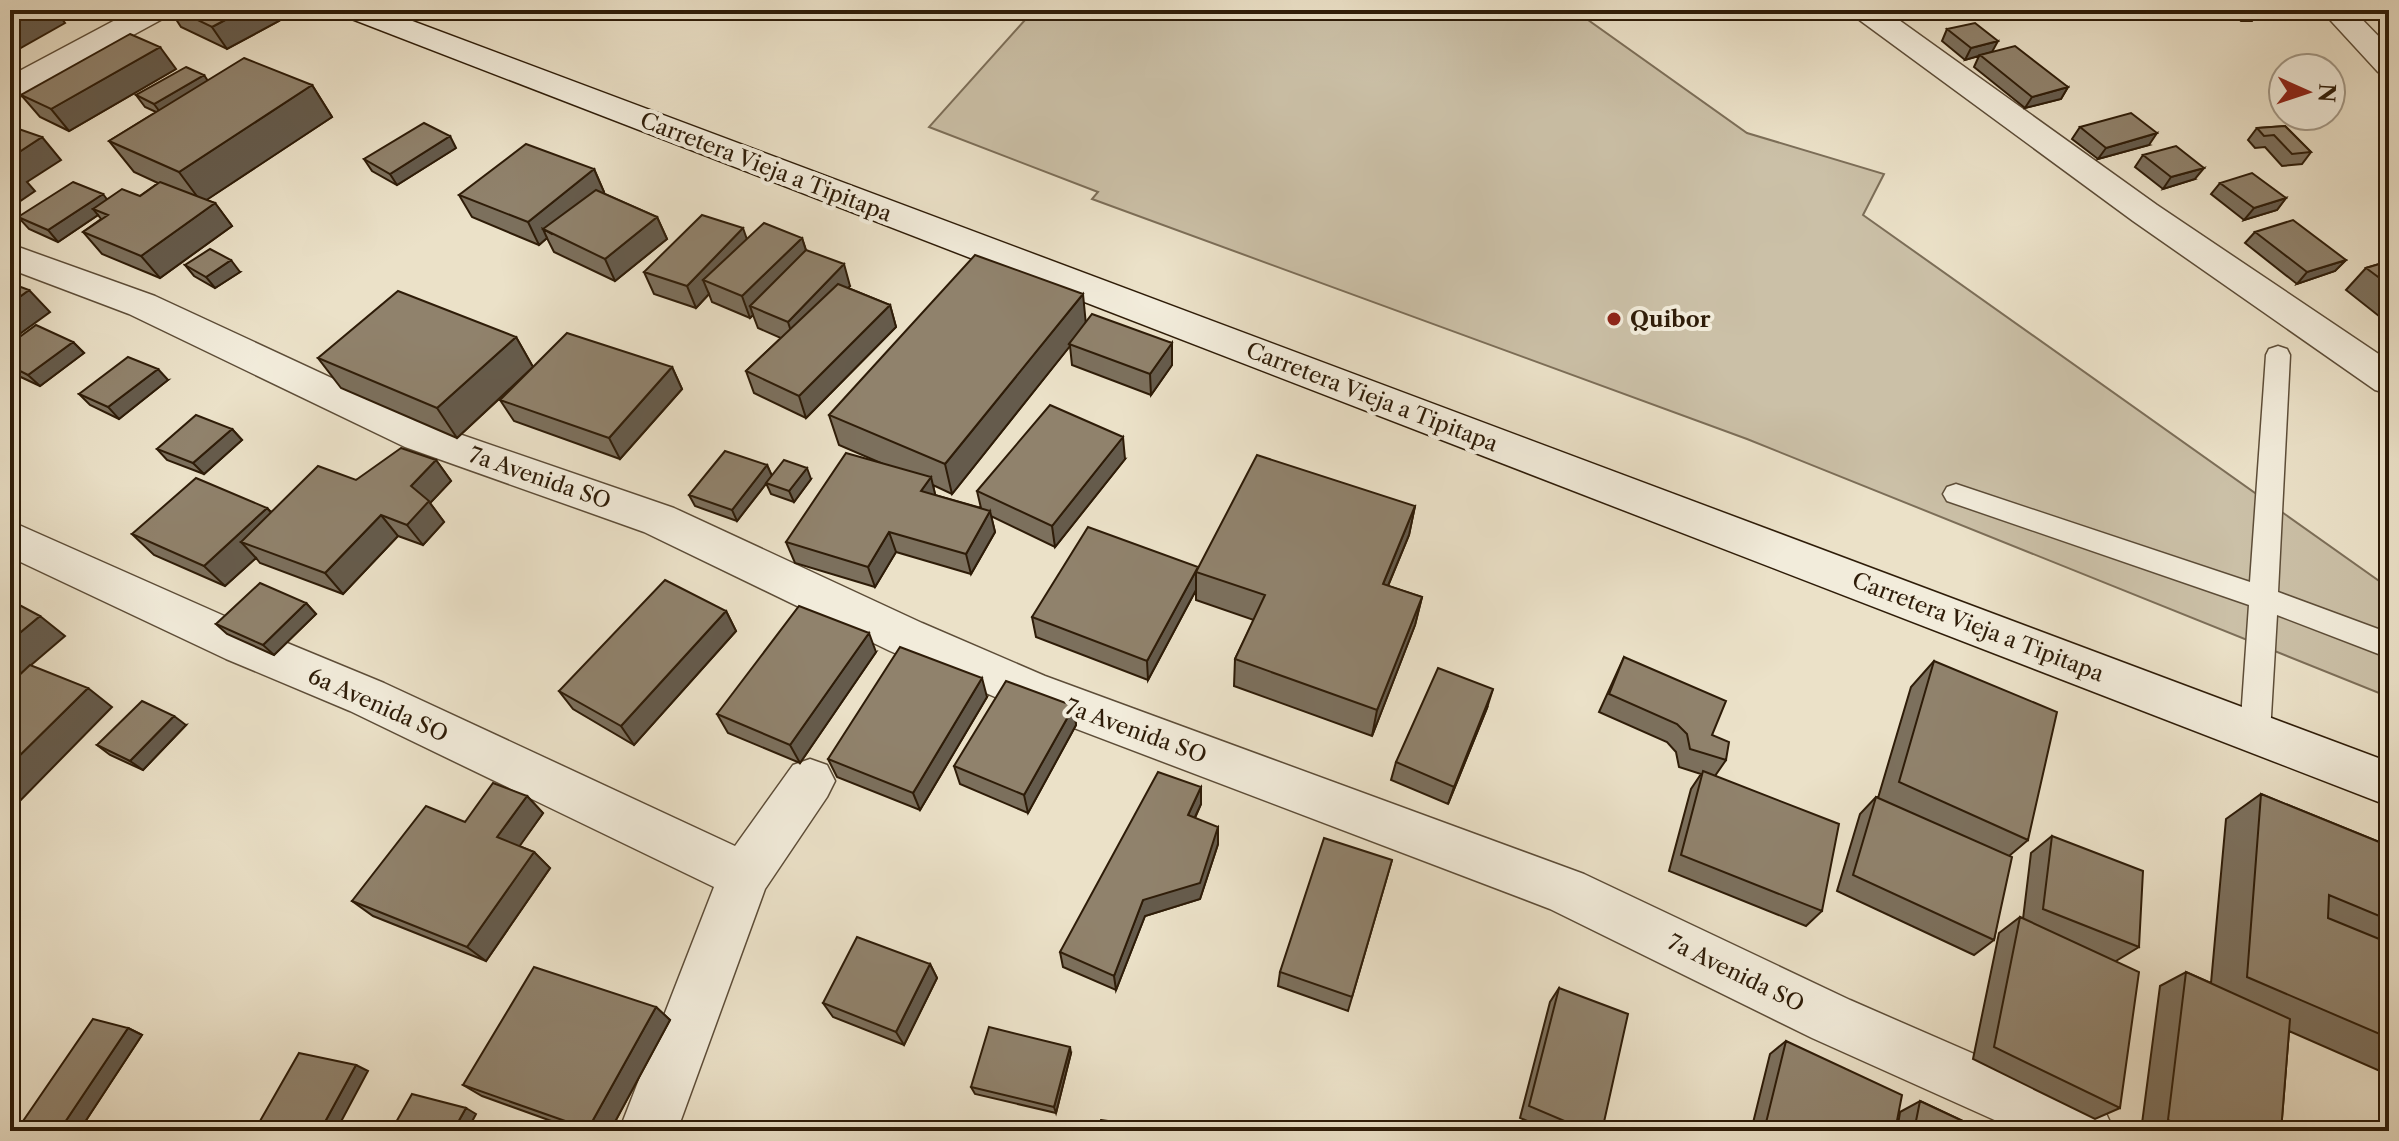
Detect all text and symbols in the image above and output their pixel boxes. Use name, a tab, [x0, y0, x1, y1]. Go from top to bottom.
north arrow	[2267, 52, 2347, 132]
text: N	[2312, 83, 2340, 103]
street label: Carretera Vieja a Tipitapa	[636, 106, 896, 228]
place label: Quibor	[1630, 306, 1711, 333]
marker: Quibor	[1605, 310, 1623, 328]
street label: Carretera Vieja a Tipitapa	[1242, 336, 1502, 458]
street label: 7a Avenida SO	[466, 441, 614, 515]
street label: Carretera Vieja a Tipitapa	[1848, 566, 2108, 688]
street label: 6a Avenida SO	[304, 662, 452, 748]
street label: 7a Avenida SO	[1062, 693, 1210, 769]
street label: 7a Avenida SO	[1663, 928, 1809, 1018]

